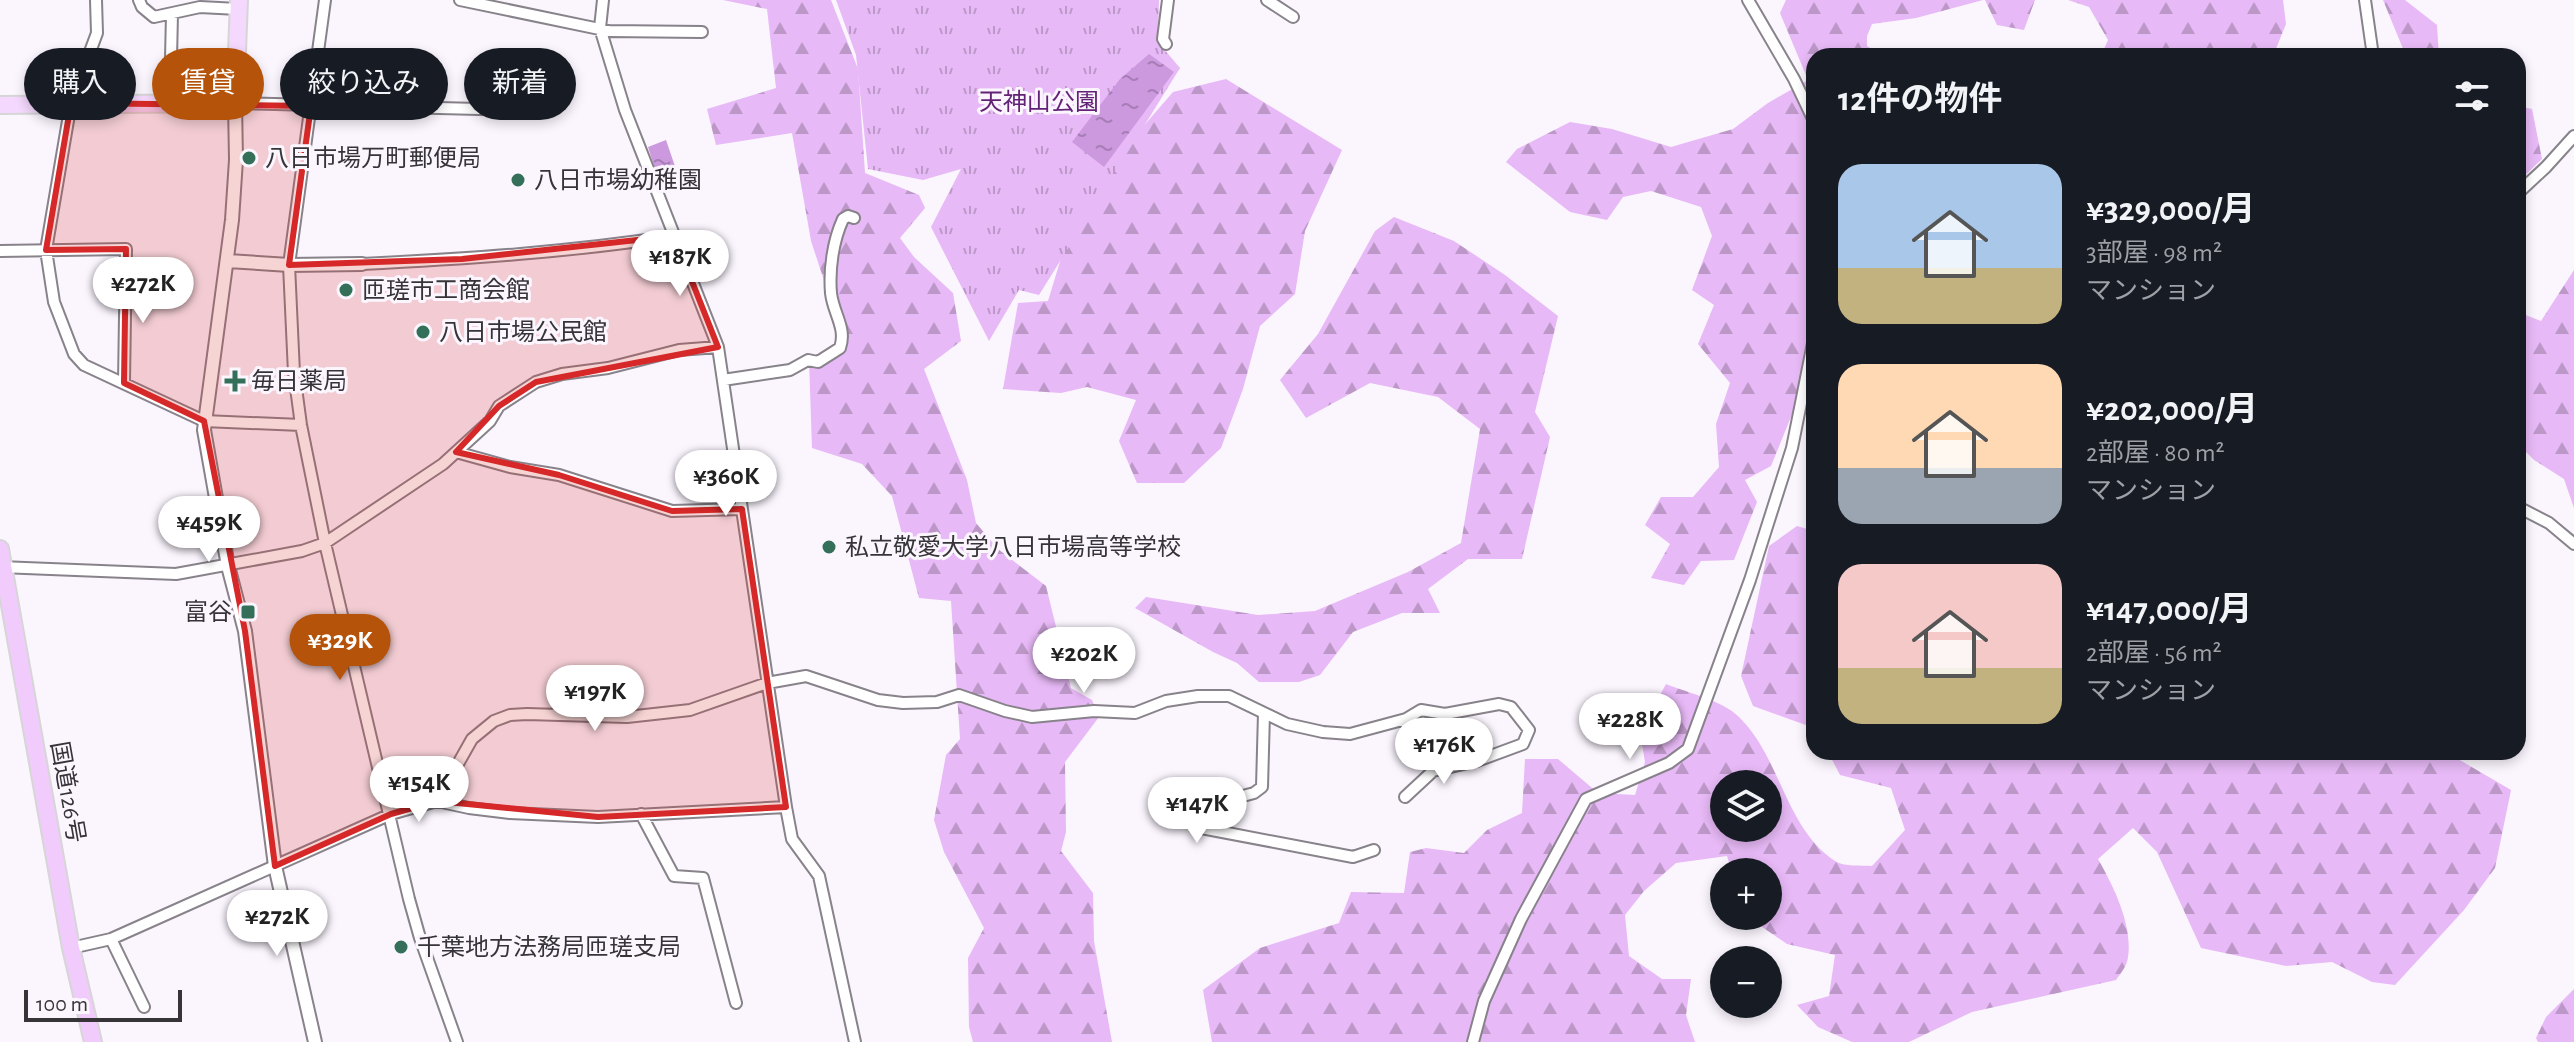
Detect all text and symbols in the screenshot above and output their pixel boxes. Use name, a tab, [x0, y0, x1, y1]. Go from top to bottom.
chip: 購入	[24, 48, 136, 120]
chip: 賃貸	[152, 48, 264, 120]
chip: 絞り込み	[280, 48, 448, 120]
chip: 新着	[464, 48, 576, 120]
icon: filters	[2450, 74, 2494, 118]
text: 12件の物件	[1838, 83, 2002, 117]
park label: 天神山公園	[979, 89, 1099, 115]
place label: 八日市場万町郵便局	[265, 145, 481, 171]
marker: 八日市場万町郵便局	[240, 149, 258, 167]
place label: 八日市場幼稚園	[534, 167, 702, 193]
marker: 八日市場幼稚園	[509, 171, 527, 189]
text: ¥329,000/月	[2086, 193, 2256, 227]
icon: home	[1902, 196, 1998, 292]
pin: ¥187K	[624, 230, 736, 298]
text: 3部屋 · 98 m²	[2086, 240, 2222, 266]
text: ¥187K	[649, 243, 711, 269]
pin: ¥272K	[87, 257, 199, 325]
text: ¥272K	[111, 270, 175, 296]
place label: 匝瑳市工商会館	[362, 277, 530, 303]
text: マンション	[2086, 278, 2216, 304]
marker: 匝瑳市工商会館	[337, 281, 355, 299]
place label: 八日市場公民館	[439, 319, 607, 345]
marker: 八日市場公民館	[414, 323, 432, 341]
place label: 毎日薬局	[251, 368, 347, 394]
marker: 毎日薬局	[226, 372, 244, 390]
text: ¥202,000/月	[2086, 393, 2258, 427]
icon: home	[1902, 396, 1998, 492]
text: 2部屋 · 80 m²	[2086, 440, 2225, 466]
pin: ¥360K	[670, 450, 782, 518]
text: ¥360K	[693, 463, 759, 489]
text: マンション	[2086, 478, 2216, 504]
pin: ¥459K	[153, 496, 265, 564]
text: ¥459K	[176, 509, 242, 535]
place label: 私立敬愛大学八日市場高等学校	[845, 534, 1181, 560]
marker: 私立敬愛大学八日市場高等学校	[820, 538, 838, 556]
text: ¥147,000/月	[2086, 593, 2253, 627]
icon: home	[1902, 596, 1998, 692]
place label: 富谷	[184, 599, 232, 625]
marker: 富谷	[239, 603, 257, 621]
pin: ¥329K	[284, 614, 396, 682]
text: ¥329K	[308, 627, 372, 653]
pin: ¥202K	[1028, 627, 1140, 695]
text: ¥202K	[1051, 640, 1117, 666]
text: 2部屋 · 56 m²	[2086, 640, 2222, 666]
pin: ¥197K	[539, 665, 651, 733]
text: ¥197K	[564, 678, 626, 704]
text: マンション	[2086, 678, 2216, 704]
pin: ¥228K	[1574, 693, 1686, 761]
text: ¥228K	[1597, 706, 1663, 732]
pin: ¥176K	[1388, 718, 1500, 786]
text: ¥176K	[1413, 731, 1475, 757]
street label: 国道126号	[46, 739, 90, 845]
pin: ¥154K	[363, 756, 475, 824]
text: ¥154K	[388, 769, 450, 795]
map controls	[1710, 770, 1782, 1018]
button: layers	[1710, 770, 1782, 842]
pin: ¥147K	[1141, 777, 1253, 845]
text: ¥147K	[1166, 790, 1228, 816]
button: +	[1710, 858, 1782, 930]
pin: ¥272K	[221, 890, 333, 958]
text: ¥272K	[245, 903, 309, 929]
place label: 千葉地方法務局匝瑳支局	[417, 934, 681, 960]
marker: 千葉地方法務局匝瑳支局	[392, 938, 410, 956]
button: −	[1710, 946, 1782, 1018]
scale bar	[24, 986, 182, 1022]
text: 100 m	[36, 993, 88, 1015]

